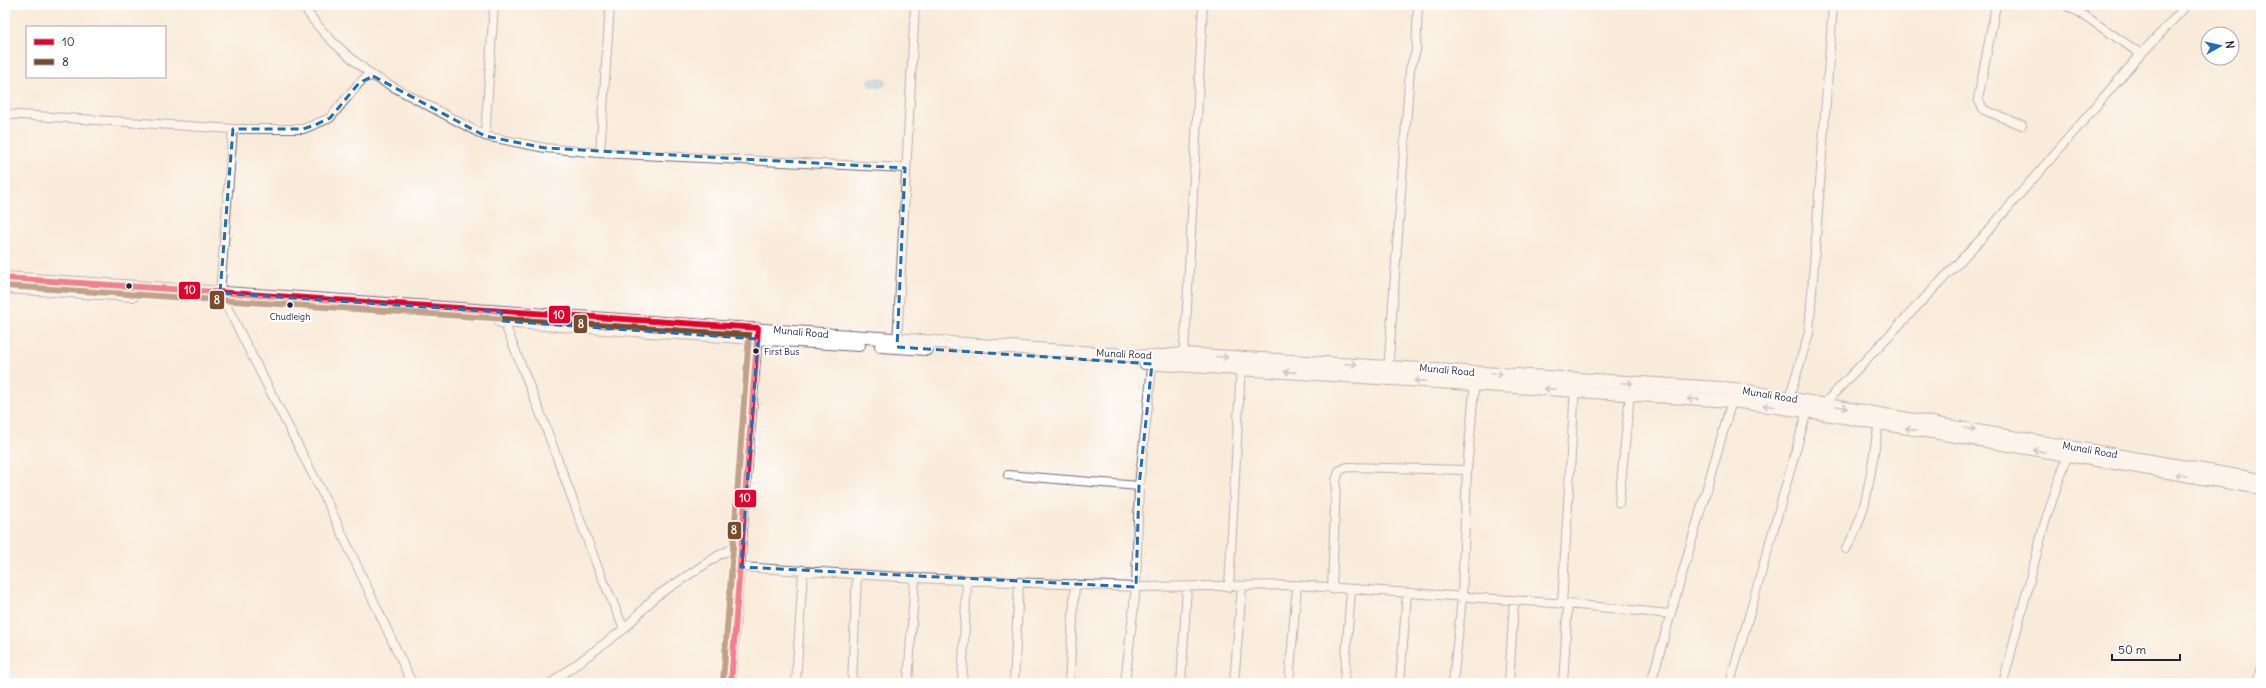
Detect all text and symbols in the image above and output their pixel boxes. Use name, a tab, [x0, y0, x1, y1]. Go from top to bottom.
legend	[26, 26, 166, 78]
north arrow	[2200, 26, 2240, 66]
text: 10	[62, 34, 75, 49]
text: N	[2222, 40, 2237, 49]
text: 8	[62, 54, 69, 69]
unlabelled marker	[124, 281, 134, 291]
line badge: 10	[178, 281, 201, 300]
text: 10	[184, 283, 196, 297]
line badge: 8	[209, 290, 225, 310]
text: 8	[214, 293, 220, 307]
marker: Chudleigh	[285, 300, 295, 310]
line badge: 10	[548, 305, 571, 324]
text: 10	[553, 308, 565, 322]
place label: Chudleigh	[270, 311, 310, 322]
line badge: 8	[573, 314, 588, 334]
text: 8	[578, 317, 584, 331]
street label: Munali Road	[773, 323, 829, 341]
marker: First Bus	[751, 346, 761, 356]
place label: First Bus	[764, 346, 799, 357]
street label: Munali Road	[1096, 346, 1152, 362]
one-way arrow	[1215, 353, 1228, 361]
one-way arrow	[1344, 360, 1357, 368]
street label: Munali Road	[1419, 361, 1475, 379]
one-way arrow	[1284, 369, 1297, 376]
one-way arrow	[1490, 371, 1503, 378]
one-way arrow	[1414, 377, 1427, 384]
one-way arrow	[1620, 379, 1633, 386]
street label: Munali Road	[1741, 384, 1799, 406]
one-way arrow	[1544, 386, 1557, 393]
one-way arrow	[1687, 395, 1700, 402]
one-way arrow	[1763, 402, 1776, 410]
one-way arrow	[1835, 403, 1848, 411]
one-way arrow	[1905, 425, 1918, 433]
one-way arrow	[1963, 426, 1976, 434]
street label: Munali Road	[2061, 439, 2119, 461]
one-way arrow	[2033, 447, 2046, 455]
one-way arrow	[2175, 471, 2188, 479]
line badge: 10	[734, 489, 757, 508]
text: 10	[739, 491, 751, 505]
line badge: 8	[727, 521, 742, 540]
text: 8	[731, 523, 737, 537]
scale bar	[2112, 636, 2180, 662]
text: 50 m	[2118, 642, 2147, 657]

